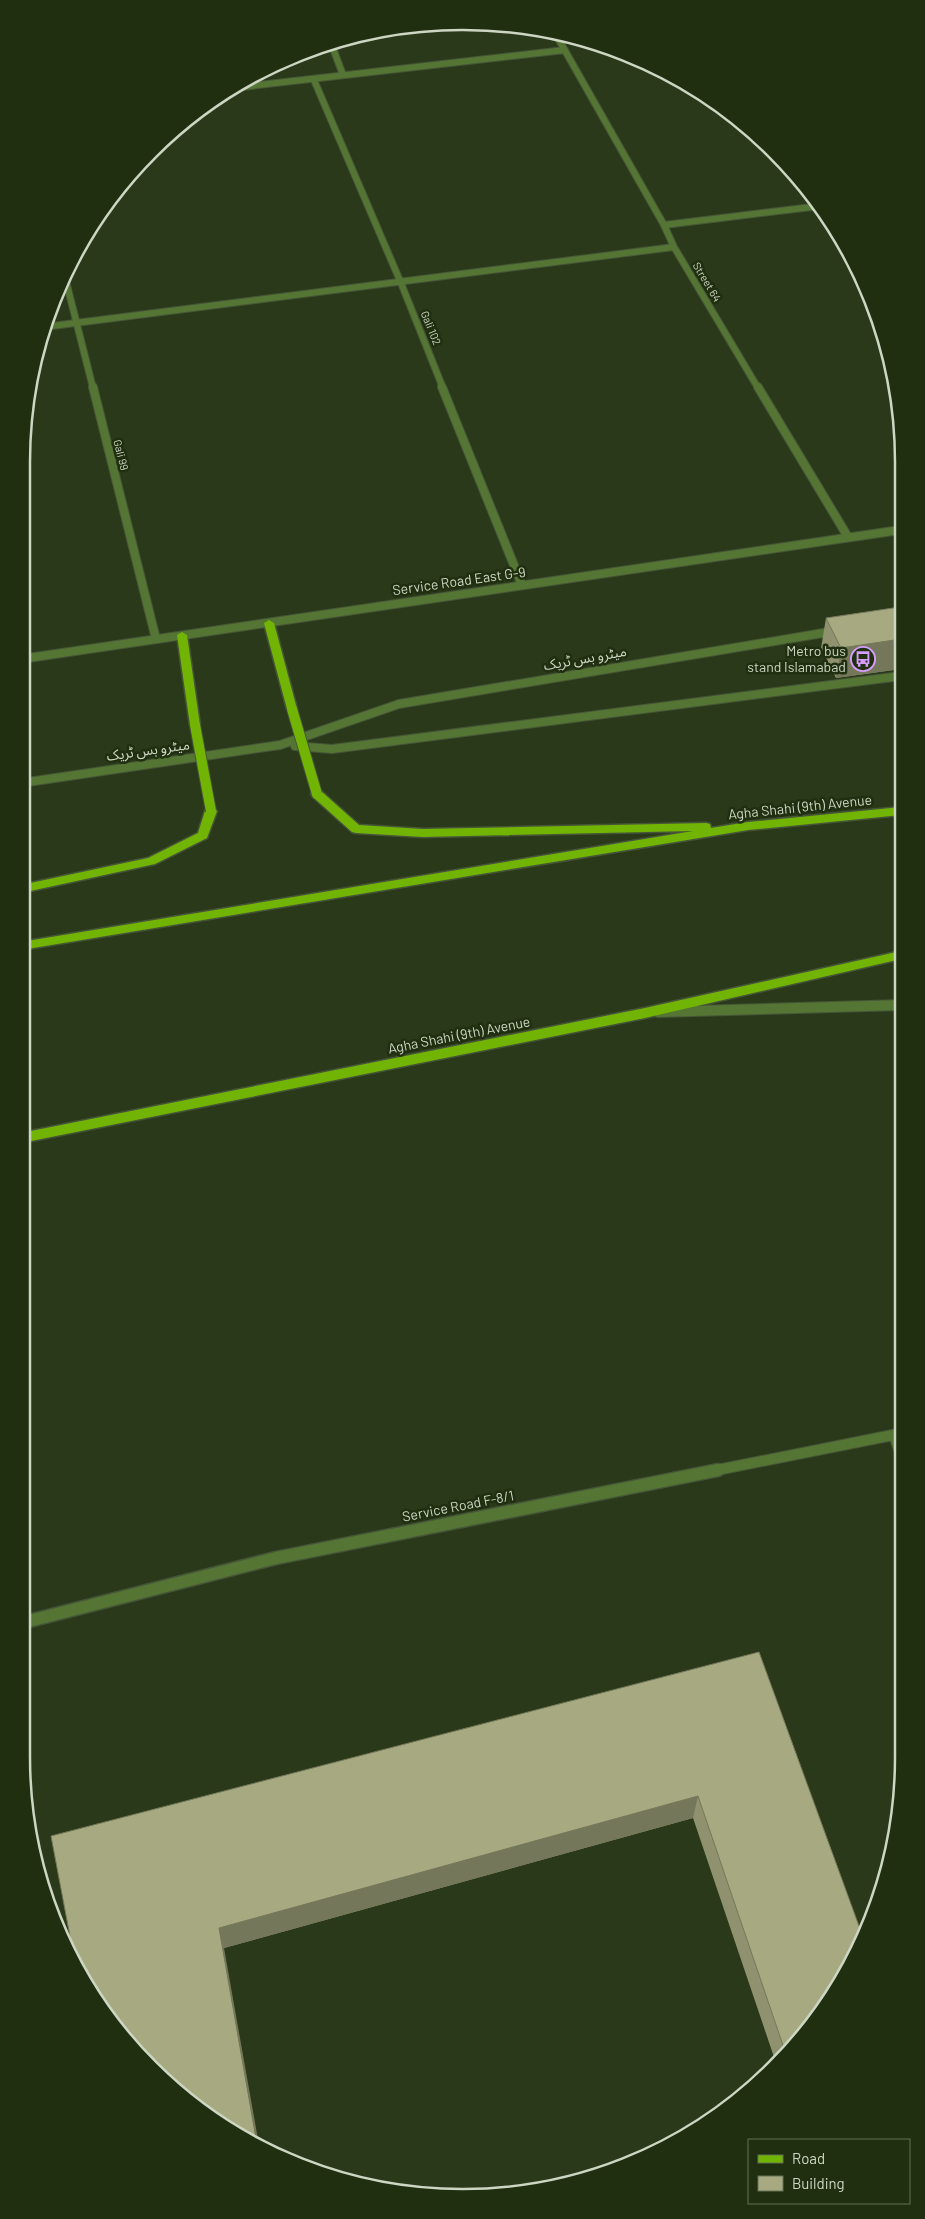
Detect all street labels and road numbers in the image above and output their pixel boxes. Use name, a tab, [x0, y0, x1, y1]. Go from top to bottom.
street label: Street 64	[691, 260, 724, 304]
street label: Gali 102	[419, 309, 444, 347]
street label: Gali 99	[111, 438, 132, 472]
street label: Service Road East G-9	[391, 563, 527, 598]
street label: میٹرو بس ٹریک	[542, 642, 628, 674]
street label: میٹرو بس ٹریک	[105, 735, 191, 765]
street label: Agha Shahi (9th) Avenue	[727, 790, 873, 823]
street label: Agha Shahi (9th) Avenue	[386, 1012, 531, 1057]
street label: Service Road F-8/1	[401, 1486, 515, 1525]

